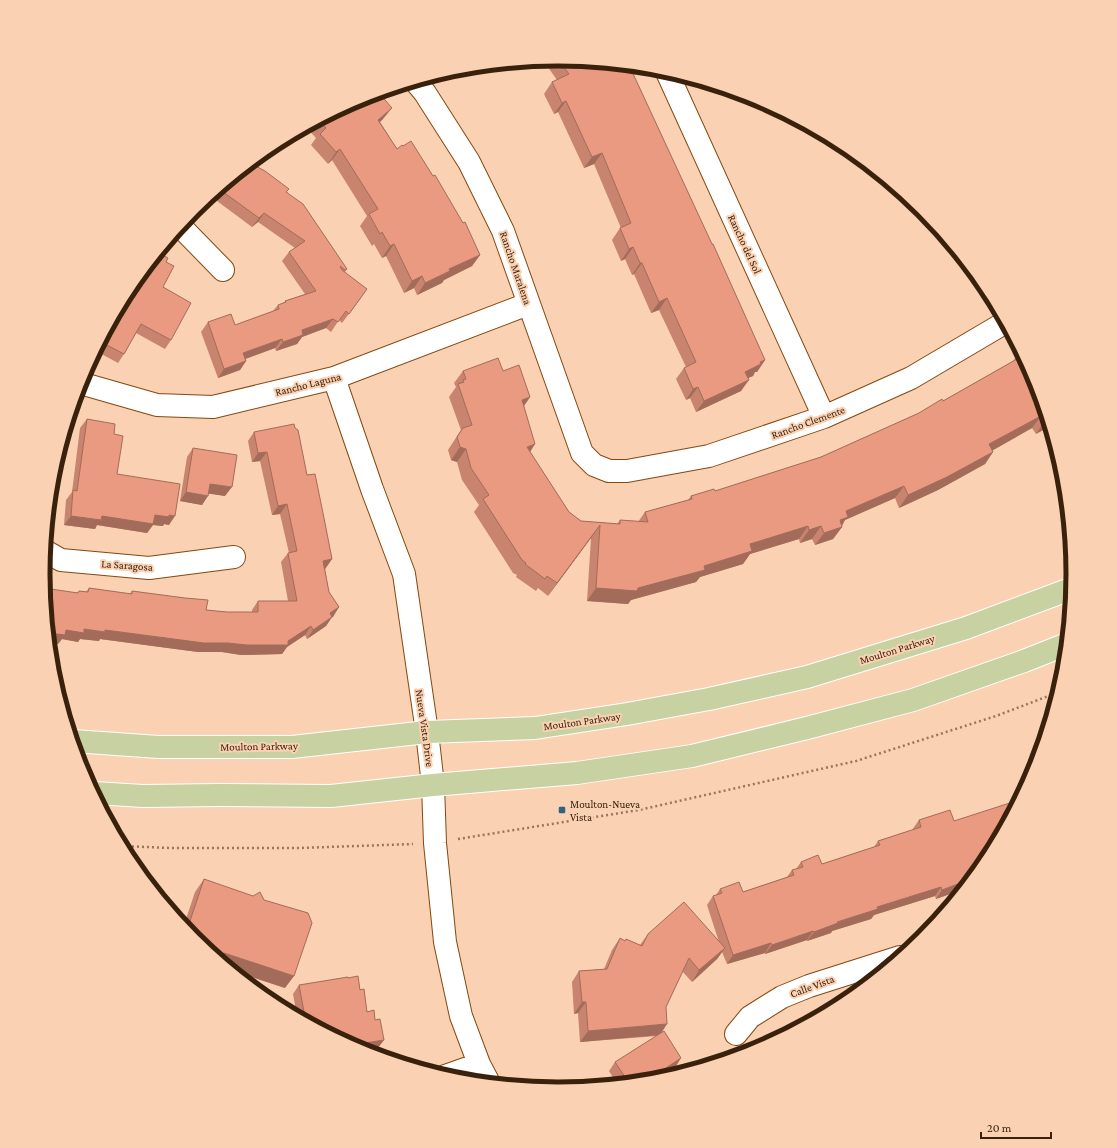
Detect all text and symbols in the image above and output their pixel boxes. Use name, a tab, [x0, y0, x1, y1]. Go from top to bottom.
street label: Rancho del Sol	[726, 212, 764, 276]
street label: Rancho Maralena	[498, 230, 534, 306]
street label: Rancho Laguna	[274, 370, 343, 399]
street label: Rancho Clemente	[770, 403, 846, 441]
street label: La Saragosa	[101, 557, 153, 574]
street label: Moulton Parkway	[858, 632, 937, 667]
street label: Nueva Vista Drive	[414, 689, 436, 768]
street label: Moulton Parkway	[543, 710, 622, 733]
street label: Moulton Parkway	[220, 739, 299, 754]
place label: Moulton-Nueva Vista	[570, 798, 640, 823]
marker: Moulton-Nueva Vista	[557, 805, 567, 815]
street label: Calle Vista	[788, 972, 836, 1000]
scale bar	[981, 1114, 1051, 1140]
text: 20 m	[987, 1121, 1012, 1135]

